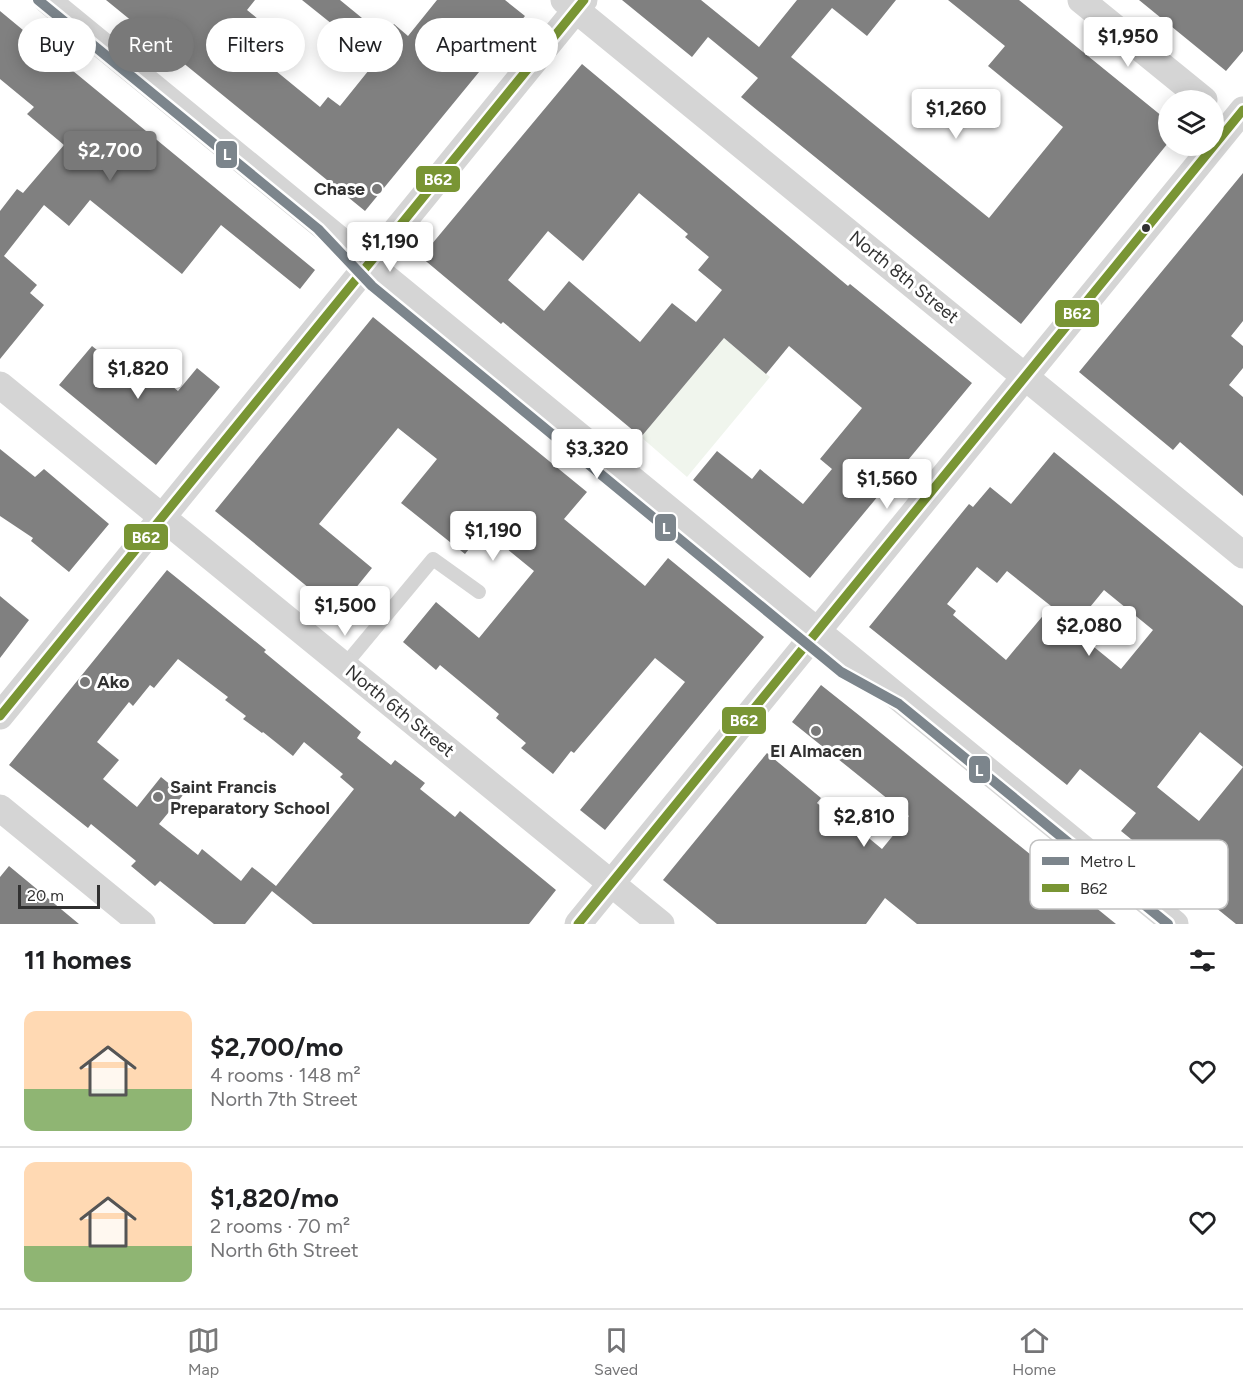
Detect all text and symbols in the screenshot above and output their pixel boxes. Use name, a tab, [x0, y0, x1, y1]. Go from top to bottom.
pin: $1,950	[1079, 17, 1177, 68]
chip: Buy	[18, 18, 96, 72]
chip: Rent	[108, 18, 194, 72]
chip: Filters	[206, 18, 305, 72]
chip: New	[317, 18, 403, 72]
chip: Apartment	[415, 18, 558, 72]
text: $1,950	[1098, 24, 1158, 48]
pin: $1,260	[907, 89, 1005, 140]
map controls	[1158, 90, 1224, 156]
button: layers	[1158, 90, 1224, 156]
text: $1,260	[926, 96, 986, 120]
pin: $2,700	[61, 131, 159, 182]
text: $2,700	[78, 138, 142, 162]
line badge: L	[215, 140, 238, 169]
text: L	[223, 145, 232, 164]
line badge: B62	[415, 165, 461, 193]
text: B62	[424, 170, 452, 189]
place label: Chase	[314, 178, 365, 200]
marker: Chase	[370, 182, 384, 196]
pin: $1,190	[341, 222, 439, 273]
unlabelled marker	[1140, 222, 1152, 234]
street label: North 8th Street	[845, 226, 963, 328]
text: $1,190	[361, 229, 419, 253]
line badge: B62	[1054, 299, 1100, 328]
text: B62	[1063, 304, 1091, 323]
pin: $1,820	[89, 349, 187, 400]
text: $1,820	[107, 356, 169, 380]
pin: $3,320	[548, 429, 646, 480]
text: $3,320	[566, 436, 629, 460]
pin: $1,560	[838, 459, 936, 510]
text: $1,560	[857, 466, 917, 490]
pin: $1,190	[444, 511, 542, 562]
line badge: L	[654, 513, 677, 542]
text: $1,190	[464, 518, 522, 542]
text: L	[662, 519, 671, 538]
line badge: B62	[123, 523, 169, 551]
text: B62	[132, 528, 160, 547]
pin: $1,500	[296, 586, 394, 637]
text: $1,500	[314, 593, 376, 617]
pin: $2,080	[1040, 606, 1138, 657]
text: $2,080	[1056, 613, 1122, 637]
street label: North 6th Street	[341, 660, 459, 762]
place label: Ako	[97, 671, 130, 693]
marker: Ako	[78, 675, 92, 689]
line badge: B62	[721, 706, 767, 735]
text: B62	[730, 711, 758, 730]
marker: El Almacen	[809, 724, 823, 738]
place label: El Almacen	[770, 740, 862, 762]
line badge: L	[968, 755, 991, 784]
text: L	[975, 761, 984, 780]
place label: Saint Francis Preparatory School	[170, 776, 330, 819]
marker: Saint Francis Preparatory School	[151, 790, 165, 804]
pin: $2,810	[815, 797, 913, 848]
text: $2,810	[833, 804, 895, 828]
legend	[1030, 840, 1228, 909]
text: Metro L	[1080, 852, 1136, 871]
text: B62	[1080, 879, 1108, 898]
scale bar	[18, 882, 100, 910]
text: 20 m	[27, 886, 64, 905]
text: 11 homes	[24, 944, 131, 976]
icon: filters	[1186, 944, 1219, 977]
text: $2,700/mo	[210, 1031, 343, 1063]
icon: home	[72, 1035, 144, 1107]
icon: heart	[1186, 1055, 1219, 1088]
text: 4 rooms · 148 m²	[210, 1063, 361, 1087]
text: North 7th Street	[210, 1087, 358, 1111]
text: $1,820/mo	[210, 1182, 339, 1214]
icon: home	[72, 1186, 144, 1258]
icon: heart	[1186, 1206, 1219, 1239]
text: 2 rooms · 70 m²	[210, 1214, 350, 1238]
text: North 6th Street	[210, 1238, 358, 1262]
tab: Map	[187, 1324, 220, 1379]
tab: Saved	[594, 1324, 638, 1379]
tab: Home	[1012, 1324, 1056, 1379]

